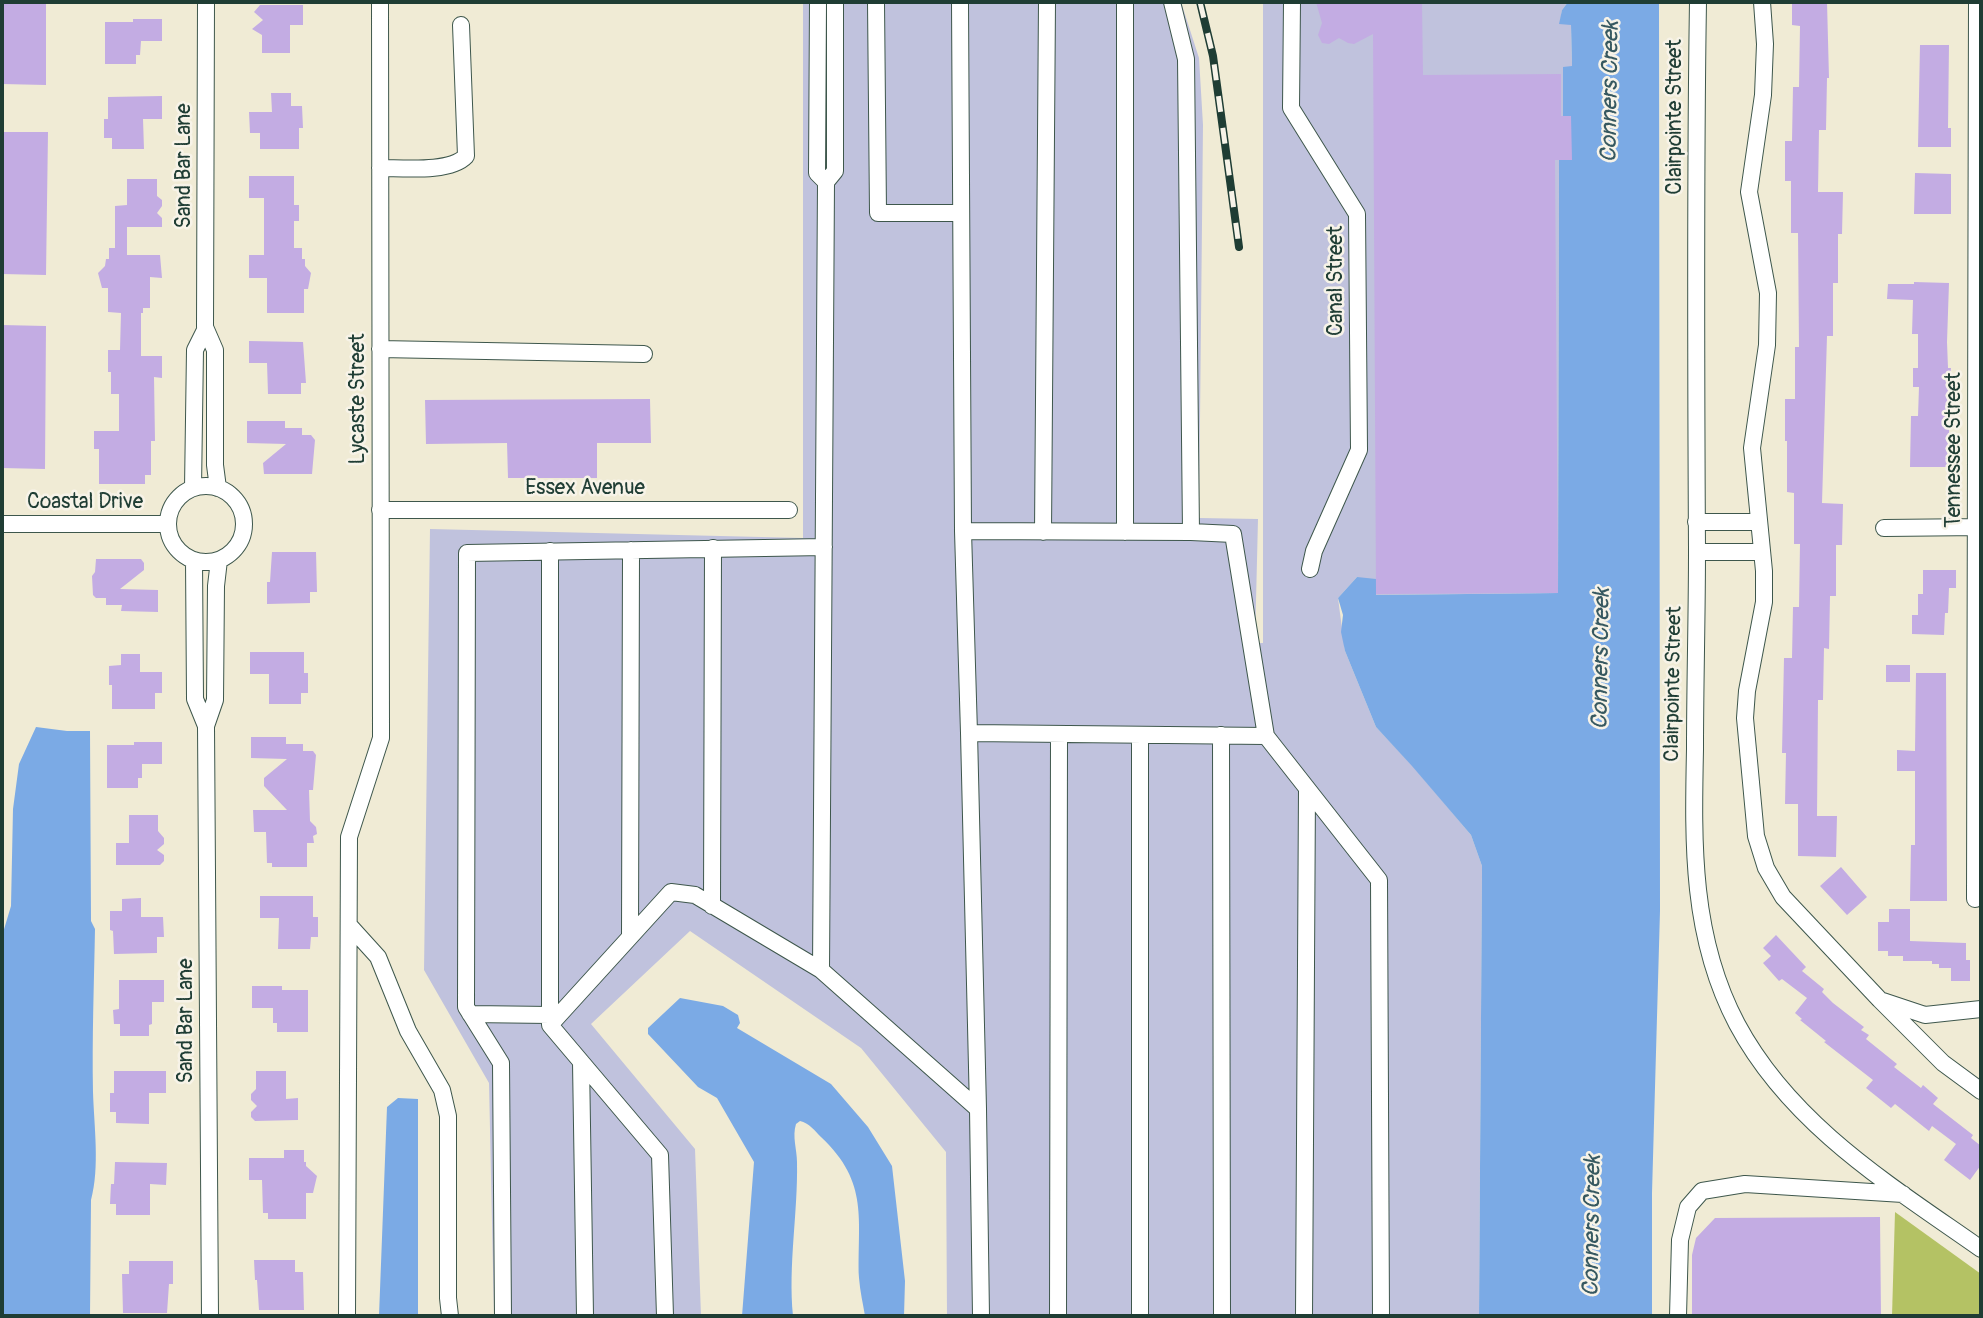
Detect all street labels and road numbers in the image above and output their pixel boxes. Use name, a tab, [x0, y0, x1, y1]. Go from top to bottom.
street label: Clairpointe Street	[1663, 39, 1689, 195]
street label: Sand Bar Lane	[172, 103, 198, 229]
street label: Canal Street	[1324, 226, 1350, 336]
street label: Lycaste Street	[346, 334, 372, 464]
street label: Tennessee Street	[1942, 372, 1968, 528]
street label: Essex Avenue	[525, 476, 645, 502]
street label: Coastal Drive	[27, 490, 143, 516]
street label: Clairpointe Street	[1660, 606, 1688, 762]
street label: Sand Bar Lane	[174, 958, 200, 1084]

